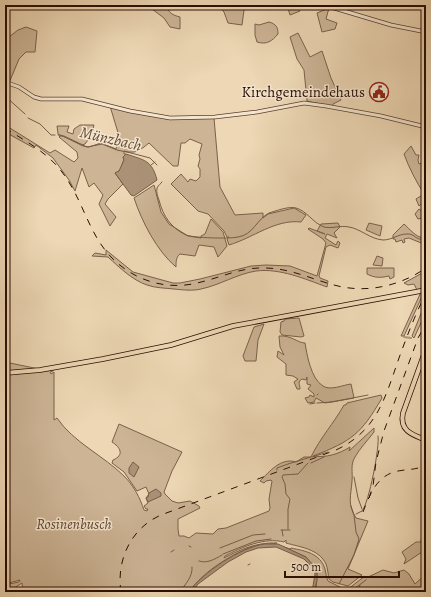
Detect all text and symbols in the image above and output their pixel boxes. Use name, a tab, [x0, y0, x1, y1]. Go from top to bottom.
public building icon: Kirchgemeindehaus	[368, 81, 390, 103]
place label: Kirchgemeindehaus	[242, 82, 365, 102]
water label: Münzbach	[78, 121, 144, 157]
park label: Rosinenbusch	[36, 514, 112, 534]
scale bar	[285, 553, 399, 579]
text: 500 m	[291, 559, 321, 575]

